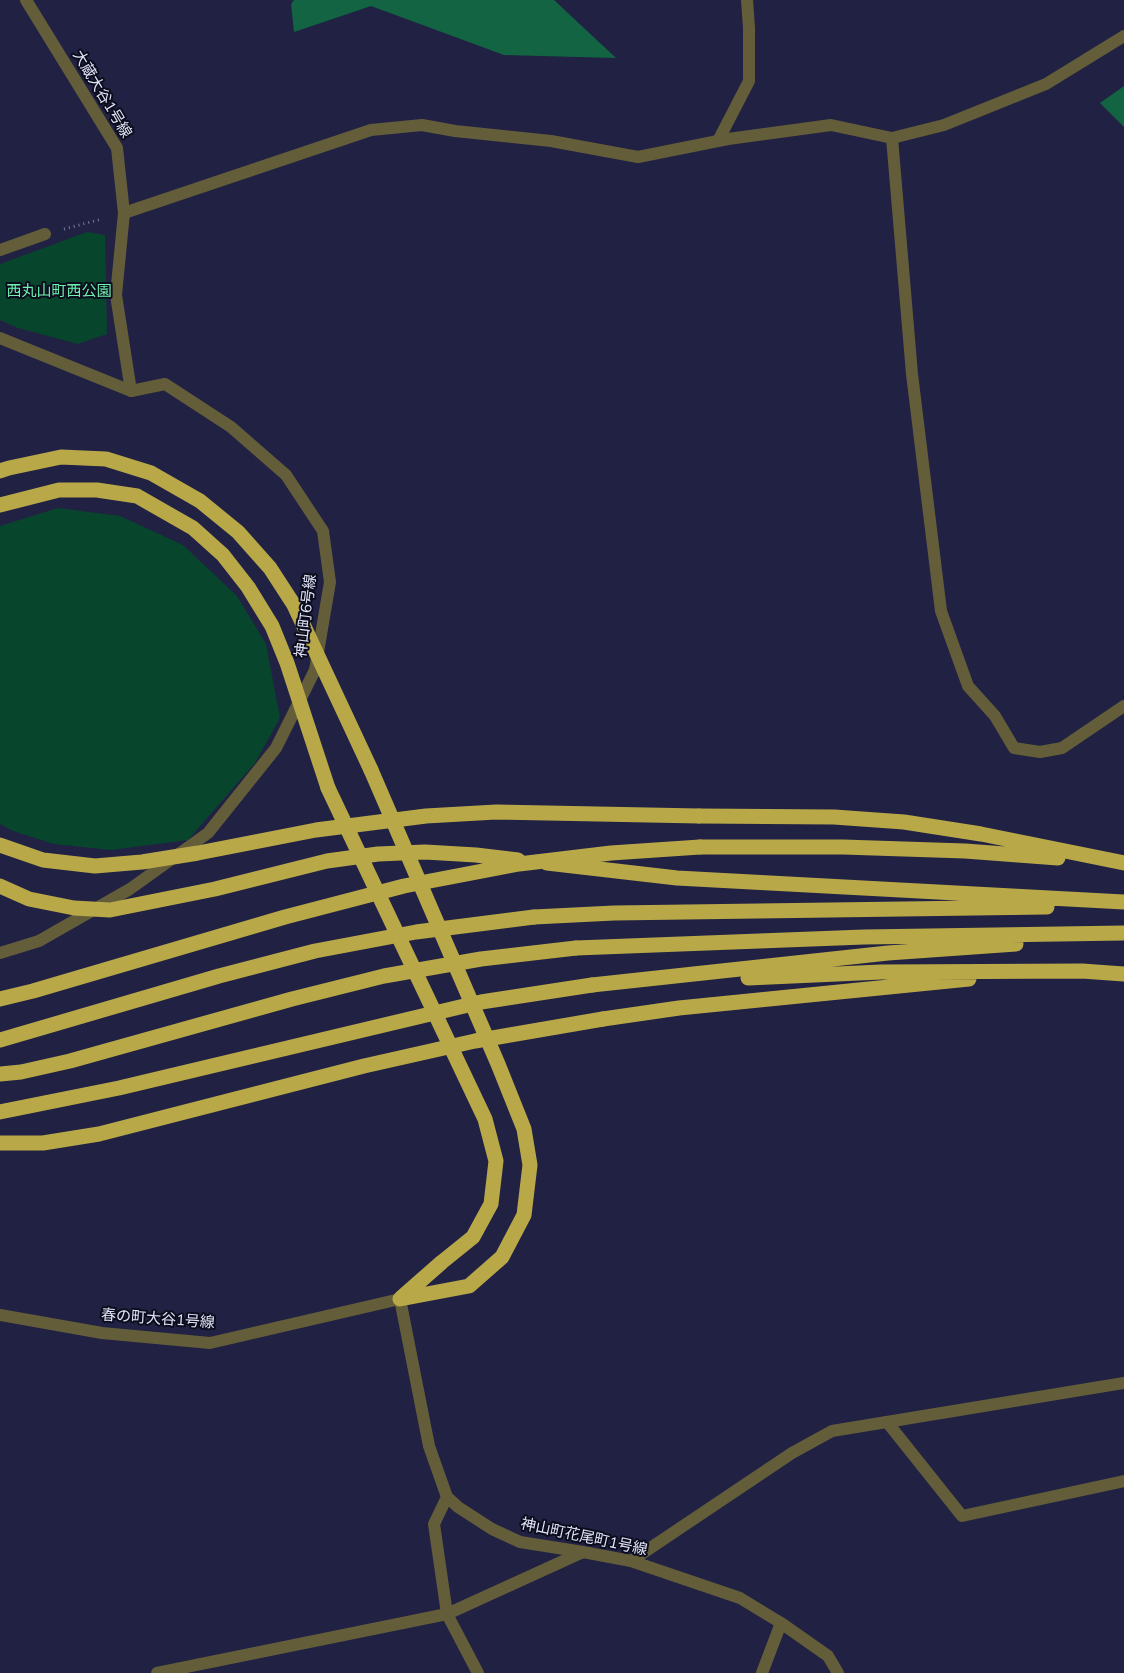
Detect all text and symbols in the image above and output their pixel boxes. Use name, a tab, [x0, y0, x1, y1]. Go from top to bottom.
street label: 大蔵大谷1号線	[69, 47, 135, 141]
park label: 西丸山町西公園	[7, 282, 111, 300]
street label: 神山町6号線	[292, 573, 320, 659]
street label: 春の町大谷1号線	[101, 1306, 215, 1332]
street label: 神山町花尾町1号線	[519, 1515, 649, 1559]

